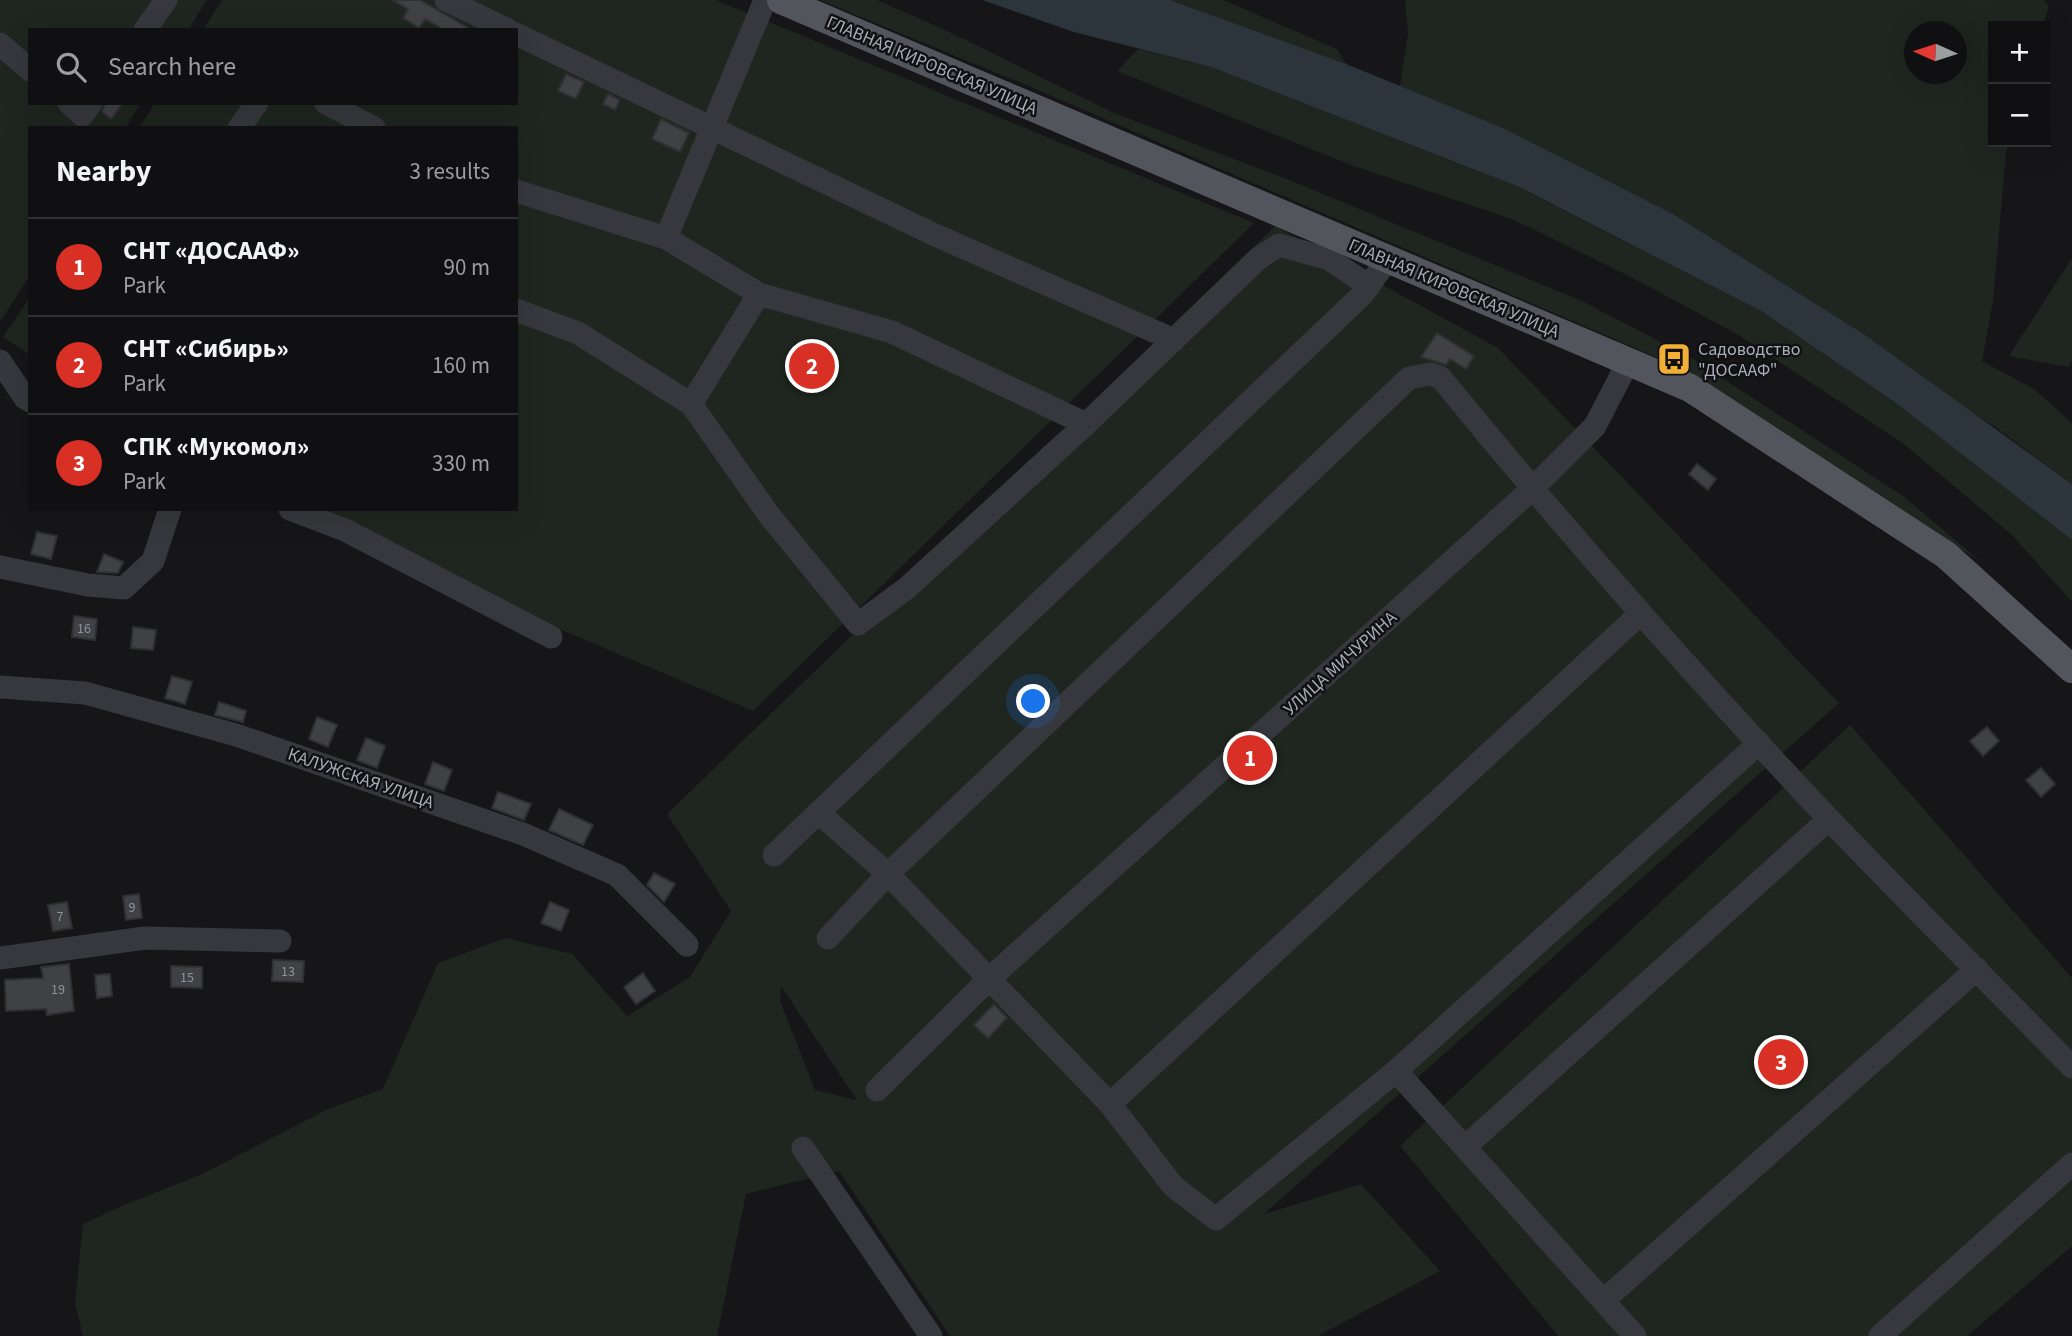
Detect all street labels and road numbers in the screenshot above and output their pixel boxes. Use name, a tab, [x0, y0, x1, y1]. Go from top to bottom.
street label: ГЛАВНАЯ КИРОВСКАЯ УЛИЦА	[823, 10, 1041, 121]
street label: ГЛАВНАЯ КИРОВСКАЯ УЛИЦА	[1345, 233, 1563, 344]
street label: УЛИЦА МИЧУРИНА	[1278, 606, 1403, 721]
street label: КАЛУЖСКАЯ УЛИЦА	[284, 742, 437, 815]

